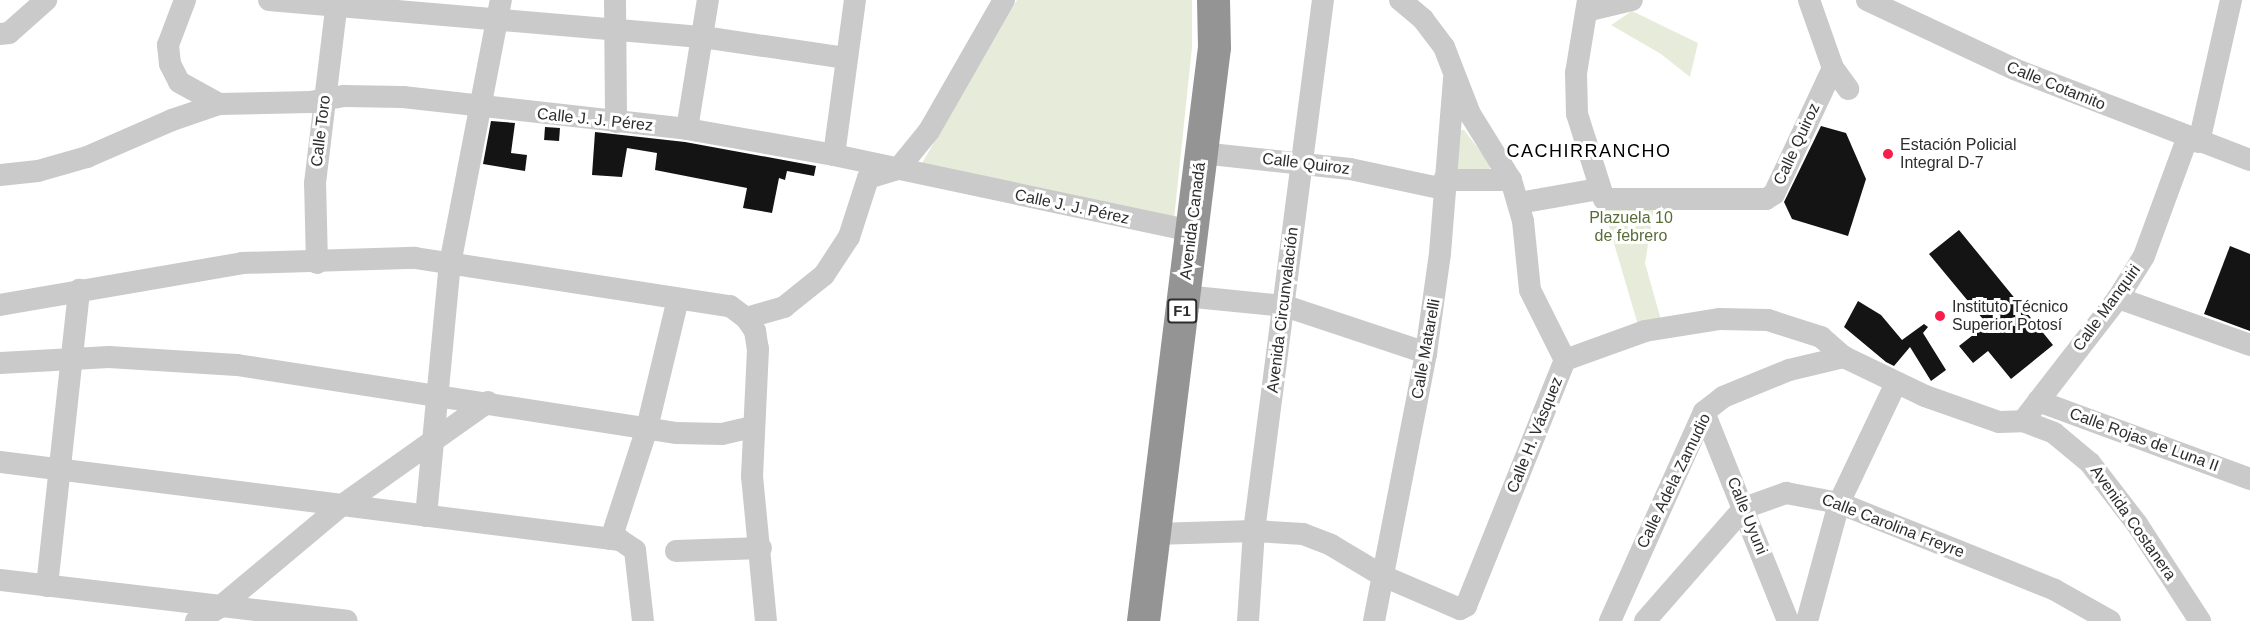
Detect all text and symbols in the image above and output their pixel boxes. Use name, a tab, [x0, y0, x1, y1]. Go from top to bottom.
street label: Calle Cotamito	[2004, 57, 2108, 115]
street label: Calle Toro	[307, 94, 335, 168]
street label: Calle Quiroz	[1770, 100, 1824, 188]
street label: Calle J. J. Pérez	[536, 104, 654, 136]
place label: Estación Policial Integral D-7	[1900, 135, 2017, 173]
district label: CACHIRRANCHO	[1506, 140, 1672, 162]
marker: Estación Policial Integral D-7	[1881, 147, 1895, 161]
street label: Calle Quiroz	[1261, 149, 1351, 179]
street label: Avenida Canadá	[1176, 161, 1210, 281]
street label: Calle J. J. Pérez	[1013, 186, 1131, 228]
park label: Plazuela 10 de febrero	[1589, 208, 1673, 246]
street label: Avenida Circunvalación	[1263, 226, 1303, 394]
street label: Calle Manquiri	[2069, 261, 2145, 355]
street label: Calle Matarelli	[1408, 297, 1444, 401]
place label: Instituto Técnico Superior Potosí	[1952, 297, 2068, 335]
road number: F1	[1167, 299, 1197, 323]
marker: Instituto Técnico Superior Potosí	[1933, 309, 1947, 323]
street label: Calle H. Vásquez	[1503, 374, 1567, 496]
street label: Calle Rojas de Luna II	[2067, 404, 2221, 476]
street label: Calle Adela Zamudio	[1633, 410, 1715, 552]
street label: Avenida Costanera	[2086, 462, 2180, 584]
street label: Calle Uyuni	[1723, 474, 1771, 558]
street label: Calle Carolina Freyre	[1819, 490, 1967, 562]

